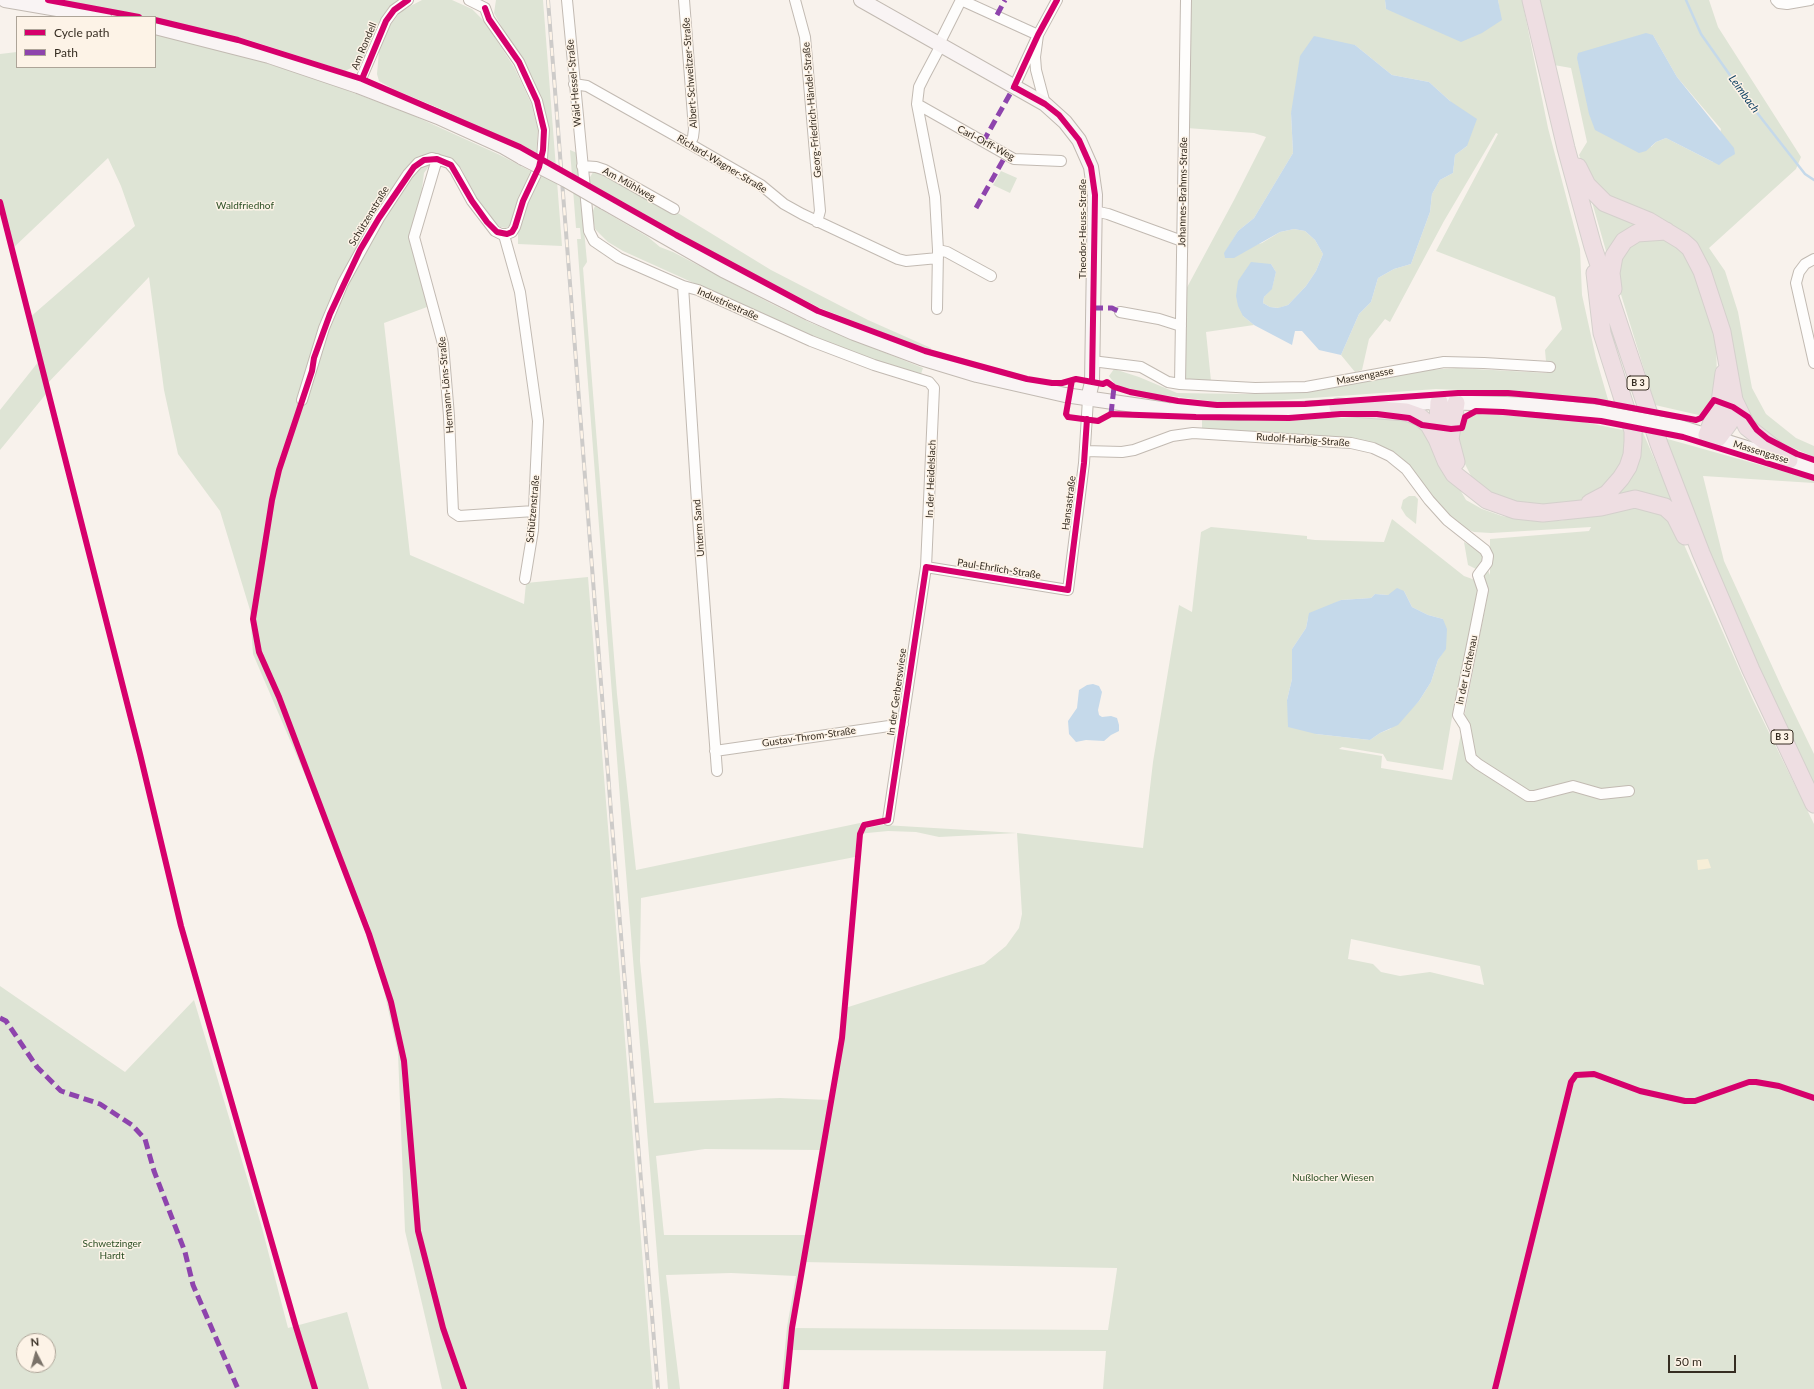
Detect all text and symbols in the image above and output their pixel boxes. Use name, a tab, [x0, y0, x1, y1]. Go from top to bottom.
legend	[16, 16, 156, 68]
street label: Albert-Schweitzer-Straße	[680, 17, 700, 129]
street label: Am Rondell	[349, 20, 379, 72]
text: Cycle path	[54, 25, 109, 40]
street label: Waid-Hessel-Straße	[564, 39, 584, 127]
street label: Georg-Friedrich-Händel-Straße	[800, 42, 824, 178]
text: Path	[54, 45, 78, 60]
water label: Leimbach	[1726, 73, 1762, 115]
street label: Carl-Orff-Weg	[955, 123, 1017, 163]
street label: Richard-Wagner-Straße	[675, 132, 769, 196]
street label: Johannes-Brahms-Straße	[1176, 137, 1190, 247]
street label: Am Mühlweg	[601, 165, 657, 203]
street label: Theodor-Heuss-Straße	[1077, 179, 1089, 279]
street label: Schützenstraße	[346, 184, 392, 248]
park label: Waldfriedhof	[216, 200, 274, 212]
street label: Industriestraße	[695, 285, 761, 323]
street label: Hermann-Löns-Straße	[436, 336, 456, 434]
street label: Massengasse	[1336, 365, 1394, 387]
road number: B 3	[1627, 376, 1649, 390]
street label: Rudolf-Harbig-Straße	[1256, 431, 1350, 449]
street label: Massengasse	[1732, 438, 1790, 466]
street label: In der Heidelslach	[924, 440, 938, 518]
street label: Schützenstraße	[524, 475, 542, 543]
street label: Hansastraße	[1060, 475, 1078, 531]
street label: Unterm Sand	[691, 499, 707, 557]
street label: Paul-Ehrlich-Straße	[956, 556, 1042, 582]
street label: In der Lichtenau	[1454, 634, 1480, 706]
street label: In der Gerberswiese	[885, 648, 909, 736]
street label: Gustav-Throm-Straße	[761, 724, 857, 750]
road number: B 3	[1771, 730, 1793, 744]
park label: Nußlocher Wiesen	[1292, 1172, 1374, 1184]
park label: Schwetzinger Hardt	[83, 1238, 141, 1262]
north arrow	[16, 1333, 56, 1373]
text: N	[30, 1335, 40, 1348]
scale bar	[1670, 1347, 1738, 1373]
text: 50 m	[1675, 1354, 1702, 1369]

